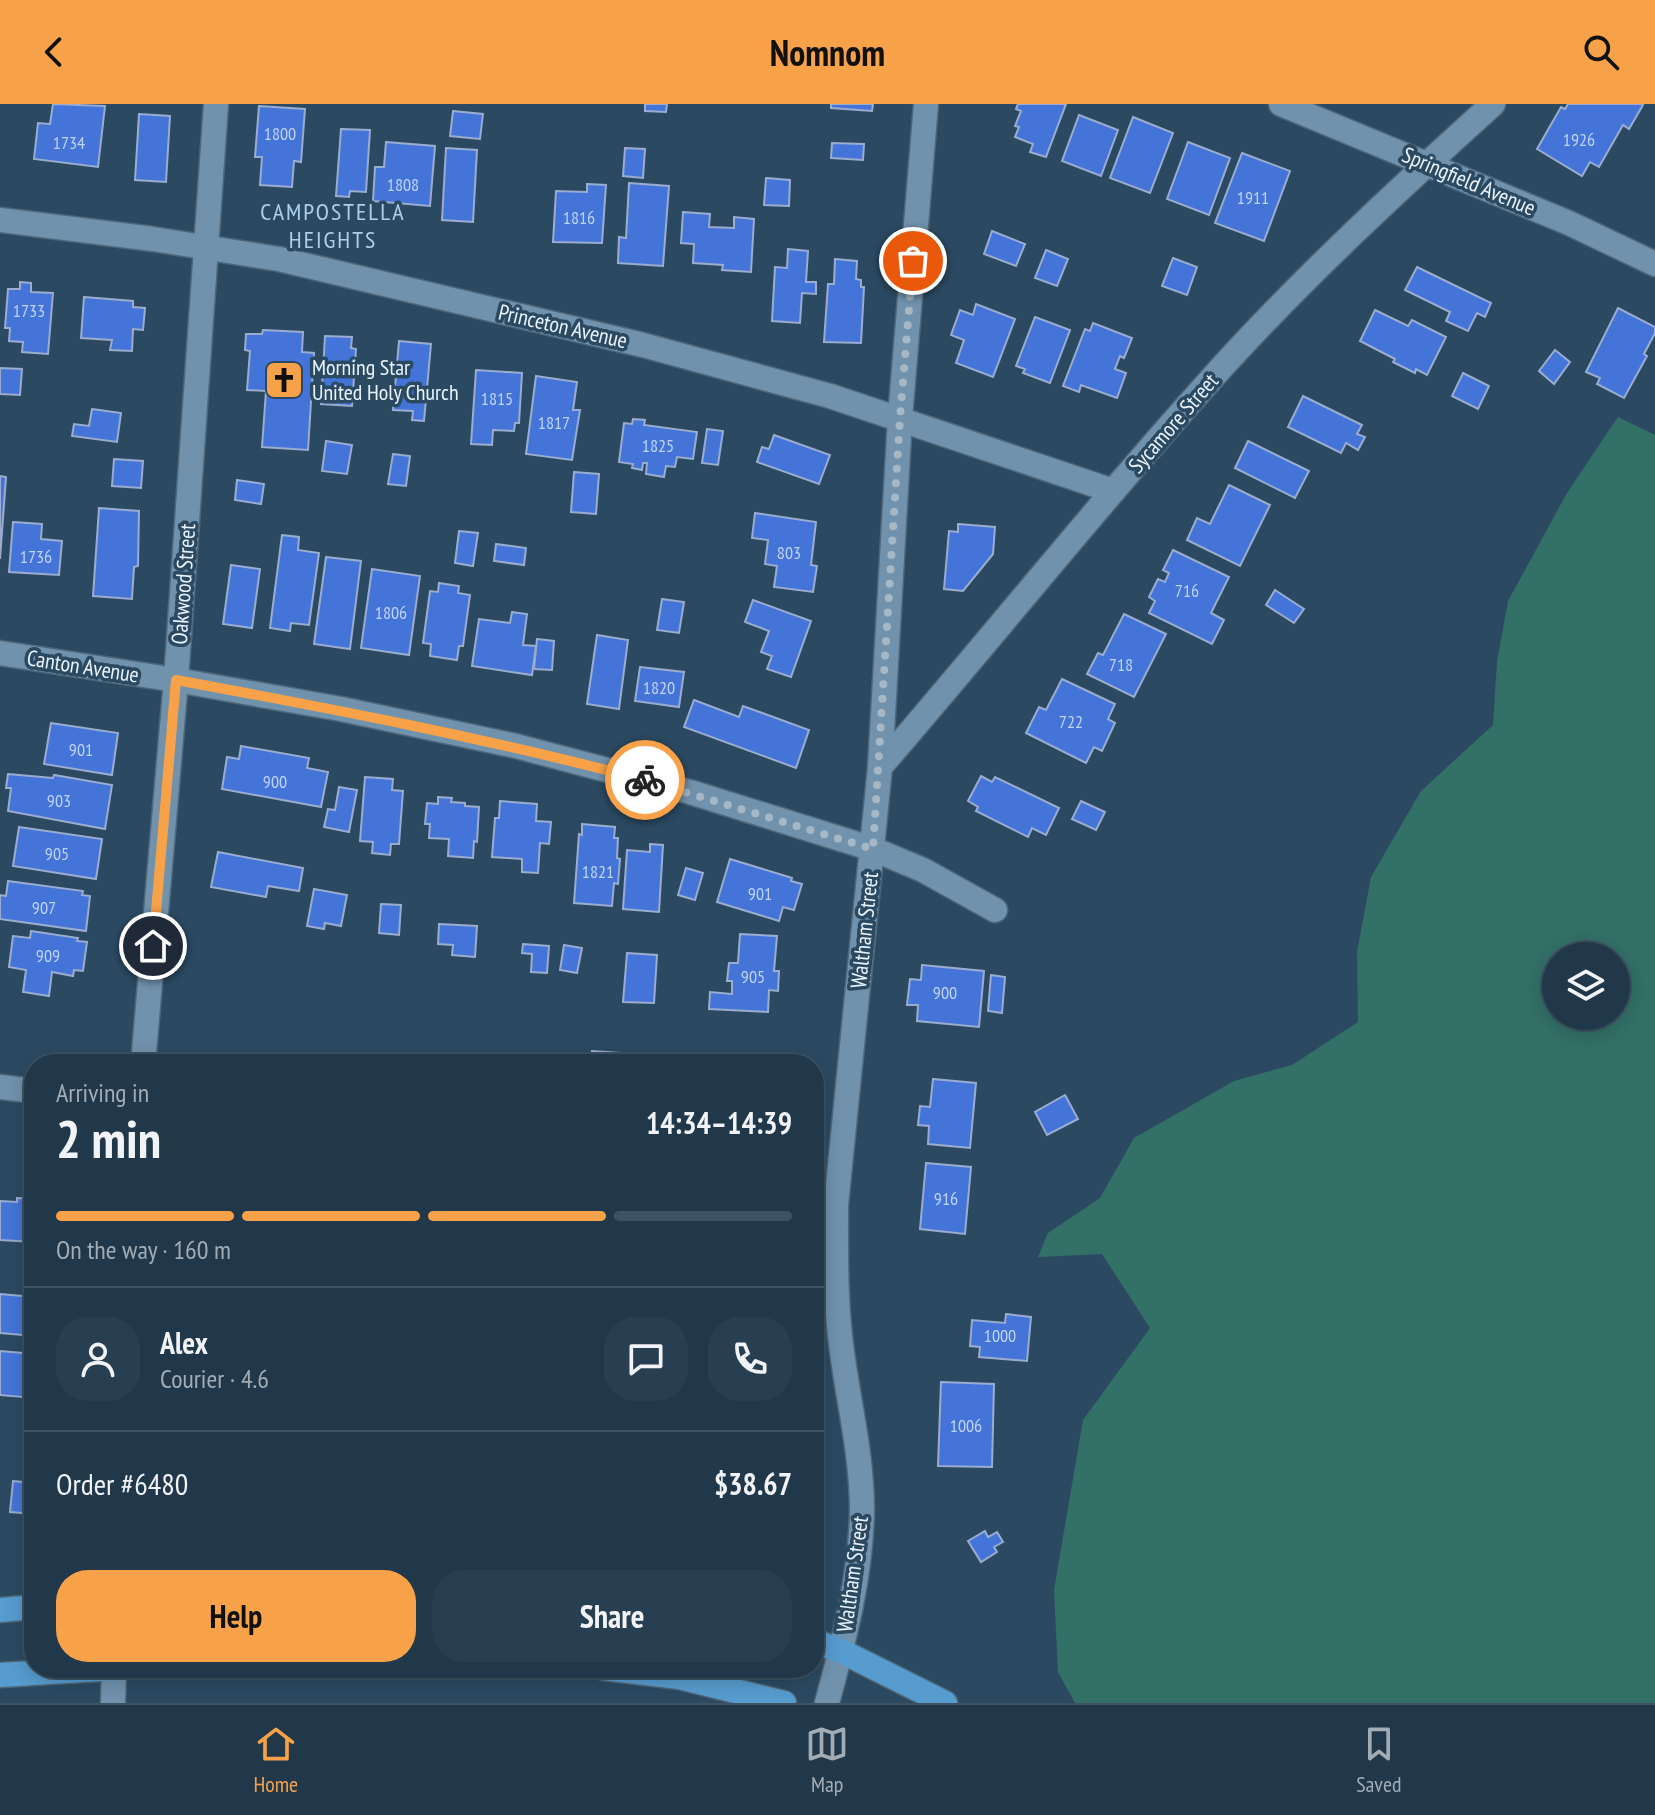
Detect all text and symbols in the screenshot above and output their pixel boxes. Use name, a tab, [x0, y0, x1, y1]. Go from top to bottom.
text: Nomnom	[770, 29, 885, 76]
icon: back	[32, 30, 76, 74]
icon: search	[1579, 30, 1623, 74]
house number: 1800	[264, 122, 296, 145]
house number: 1926	[1563, 128, 1595, 151]
house number: 1734	[53, 131, 85, 154]
street label: Springfield Avenue	[1398, 140, 1540, 222]
house number: 1808	[387, 173, 419, 196]
house number: 1911	[1237, 186, 1269, 209]
district label: CAMPOSTELLA HEIGHTS	[260, 196, 406, 255]
house number: 1816	[563, 206, 595, 229]
pin	[879, 227, 947, 295]
icon: bag	[891, 239, 935, 283]
street label: Princeton Avenue	[496, 298, 630, 354]
house number: 1733	[13, 299, 45, 322]
place label: Morning Star United Holy Church	[312, 353, 459, 406]
church icon: Morning Star United Holy Church	[263, 359, 305, 401]
street label: Sycamore Street	[1122, 367, 1224, 479]
house number: 1815	[481, 387, 513, 410]
house number: 1817	[538, 411, 570, 434]
house number: 1825	[642, 434, 674, 457]
street label: Oakwood Street	[165, 523, 201, 645]
house number: 803	[777, 541, 801, 564]
house number: 1736	[20, 545, 52, 568]
house number: 716	[1175, 579, 1199, 602]
house number: 1806	[375, 601, 407, 624]
street label: Canton Avenue	[25, 643, 141, 689]
house number: 718	[1109, 653, 1133, 676]
house number: 1820	[643, 676, 675, 699]
house number: 722	[1059, 710, 1083, 733]
house number: 901	[69, 738, 93, 761]
courier	[605, 740, 685, 820]
icon: bike	[623, 758, 667, 802]
house number: 900	[263, 770, 287, 793]
house number: 903	[47, 789, 71, 812]
house number: 905	[45, 842, 69, 865]
house number: 1821	[582, 860, 614, 883]
street label: Waltham Street	[844, 870, 884, 990]
house number: 901	[748, 882, 772, 905]
house number: 907	[32, 896, 56, 919]
pin	[119, 912, 187, 980]
icon: home	[131, 924, 175, 968]
map controls	[1542, 942, 1630, 1030]
button: layers	[1542, 942, 1630, 1030]
house number: 909	[36, 944, 60, 967]
house number: 905	[741, 965, 765, 988]
house number: 900	[933, 981, 957, 1004]
text: Arriving in	[56, 1076, 149, 1109]
text: 14:34–14:39	[646, 1103, 792, 1142]
text: 2 min	[56, 1105, 161, 1172]
house number: 916	[934, 1187, 958, 1210]
text: On the way · 160 m	[56, 1233, 231, 1266]
button: person	[56, 1317, 140, 1401]
button: chat	[604, 1317, 688, 1401]
button: phone	[708, 1317, 792, 1401]
text: Alex	[160, 1323, 208, 1362]
house number: 1000	[984, 1324, 1016, 1347]
text: Courier · 4.6	[160, 1362, 269, 1395]
house number: 1006	[950, 1414, 982, 1437]
text: Order #6480	[56, 1464, 188, 1503]
text: $38.67	[714, 1464, 792, 1503]
street label: Waltham Street	[830, 1514, 874, 1634]
button: Help	[56, 1570, 416, 1662]
button: Share	[432, 1570, 792, 1662]
tab: Home	[253, 1722, 298, 1798]
tab: Map	[805, 1722, 849, 1798]
tab: Saved	[1356, 1722, 1402, 1798]

